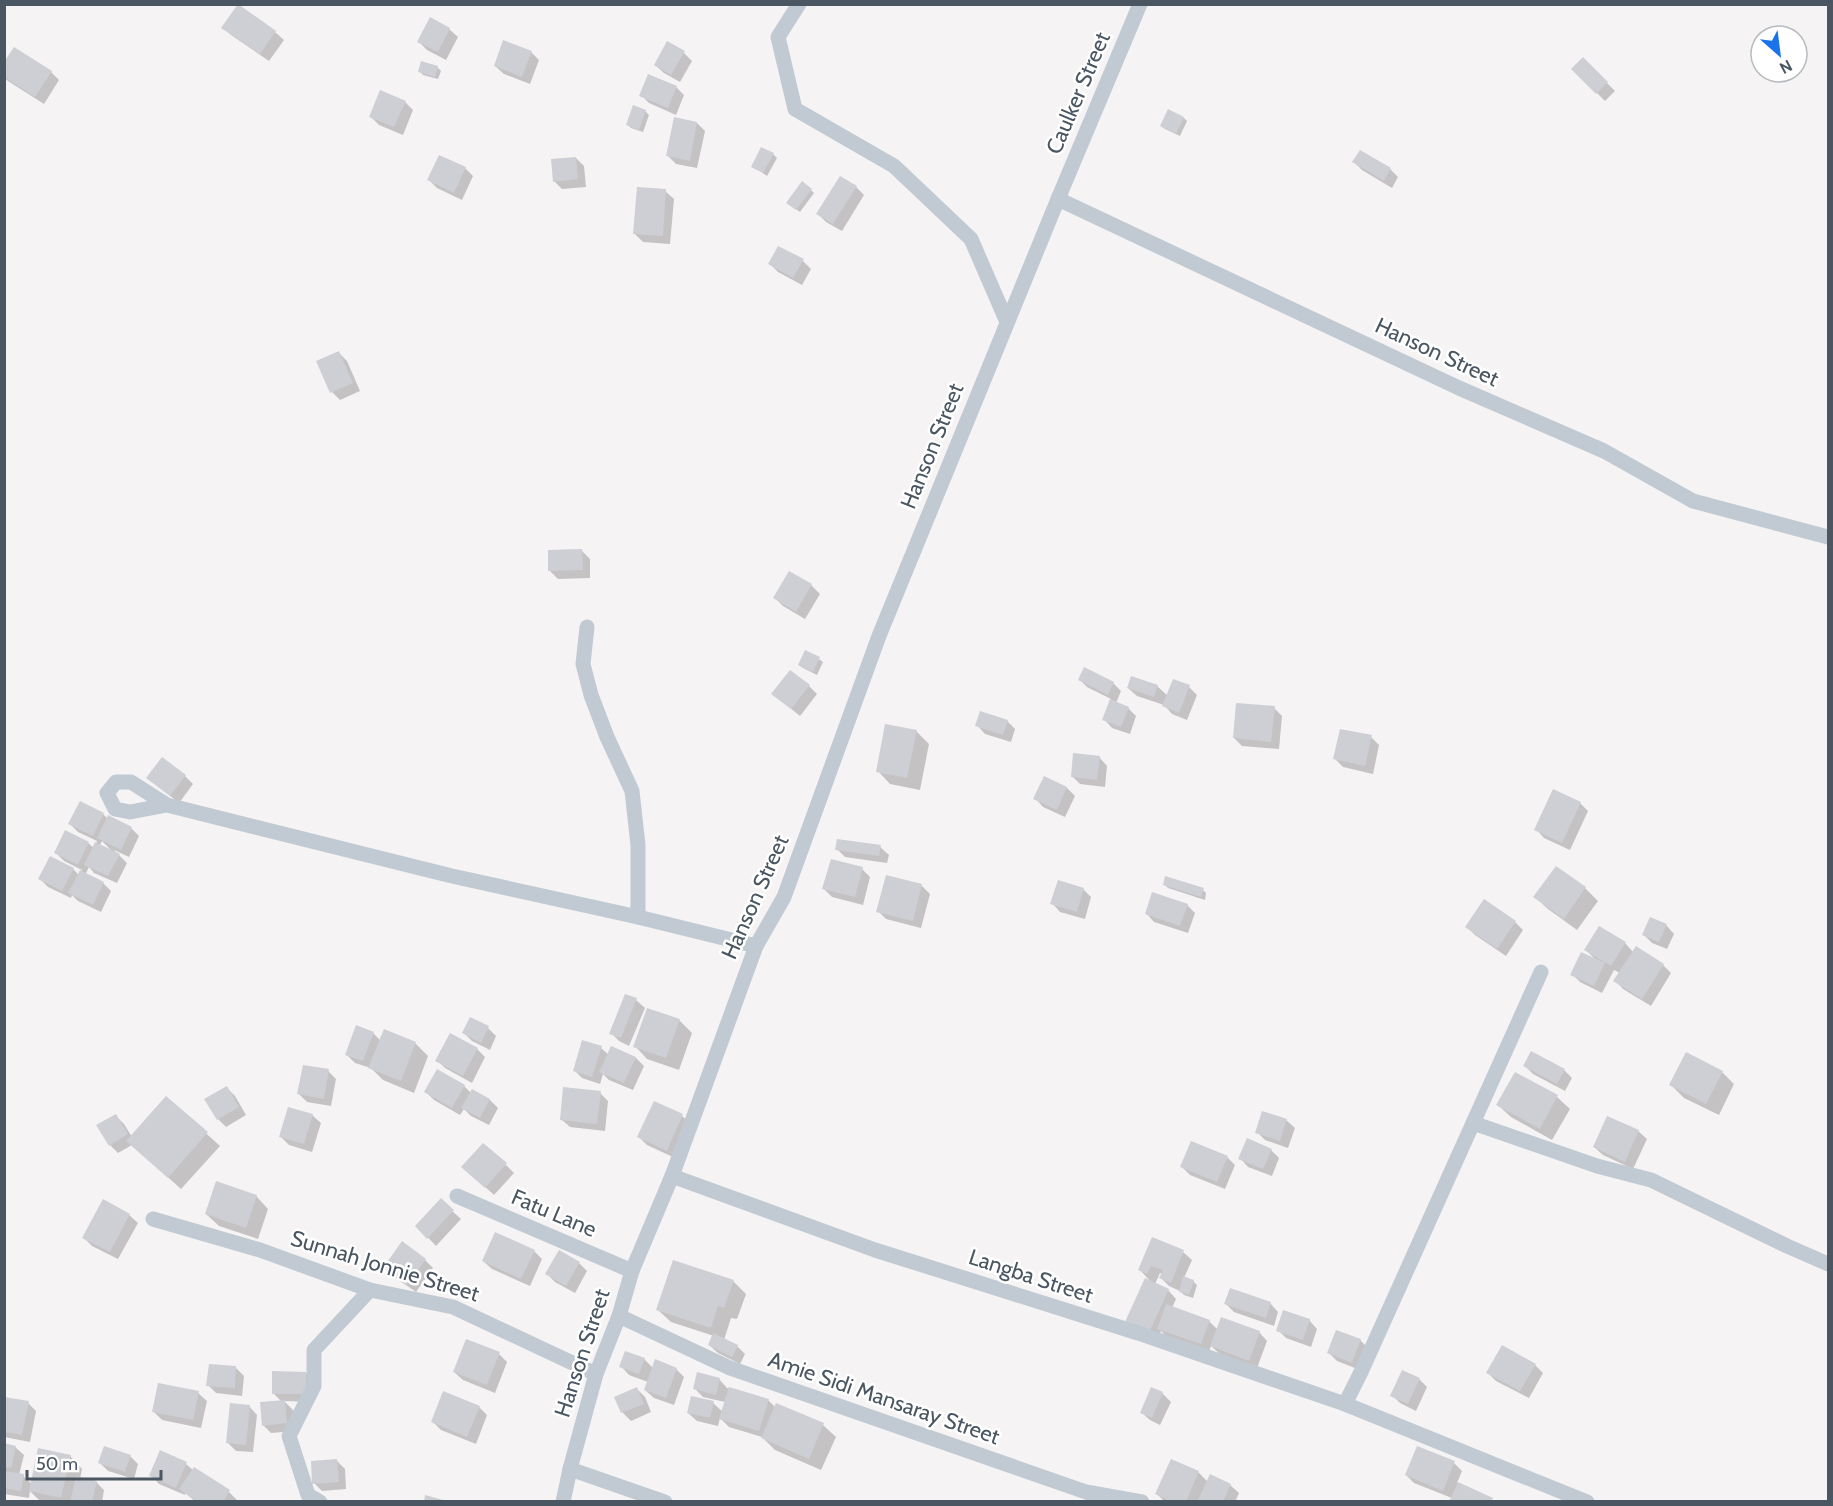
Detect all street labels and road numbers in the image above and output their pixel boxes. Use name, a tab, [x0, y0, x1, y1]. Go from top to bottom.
street label: Caulker Street	[1040, 27, 1116, 158]
street label: Hanson Street	[1371, 312, 1504, 393]
street label: Hanson Street	[895, 379, 970, 513]
street label: Hanson Street	[716, 830, 795, 963]
street label: Fatu Lane	[507, 1183, 601, 1243]
street label: Sunnah Jonnie Street	[287, 1224, 483, 1308]
street label: Langba Street	[965, 1243, 1097, 1309]
street label: Hanson Street	[549, 1285, 616, 1420]
street label: Amie Sidi Mansaray Street	[765, 1346, 1004, 1450]

